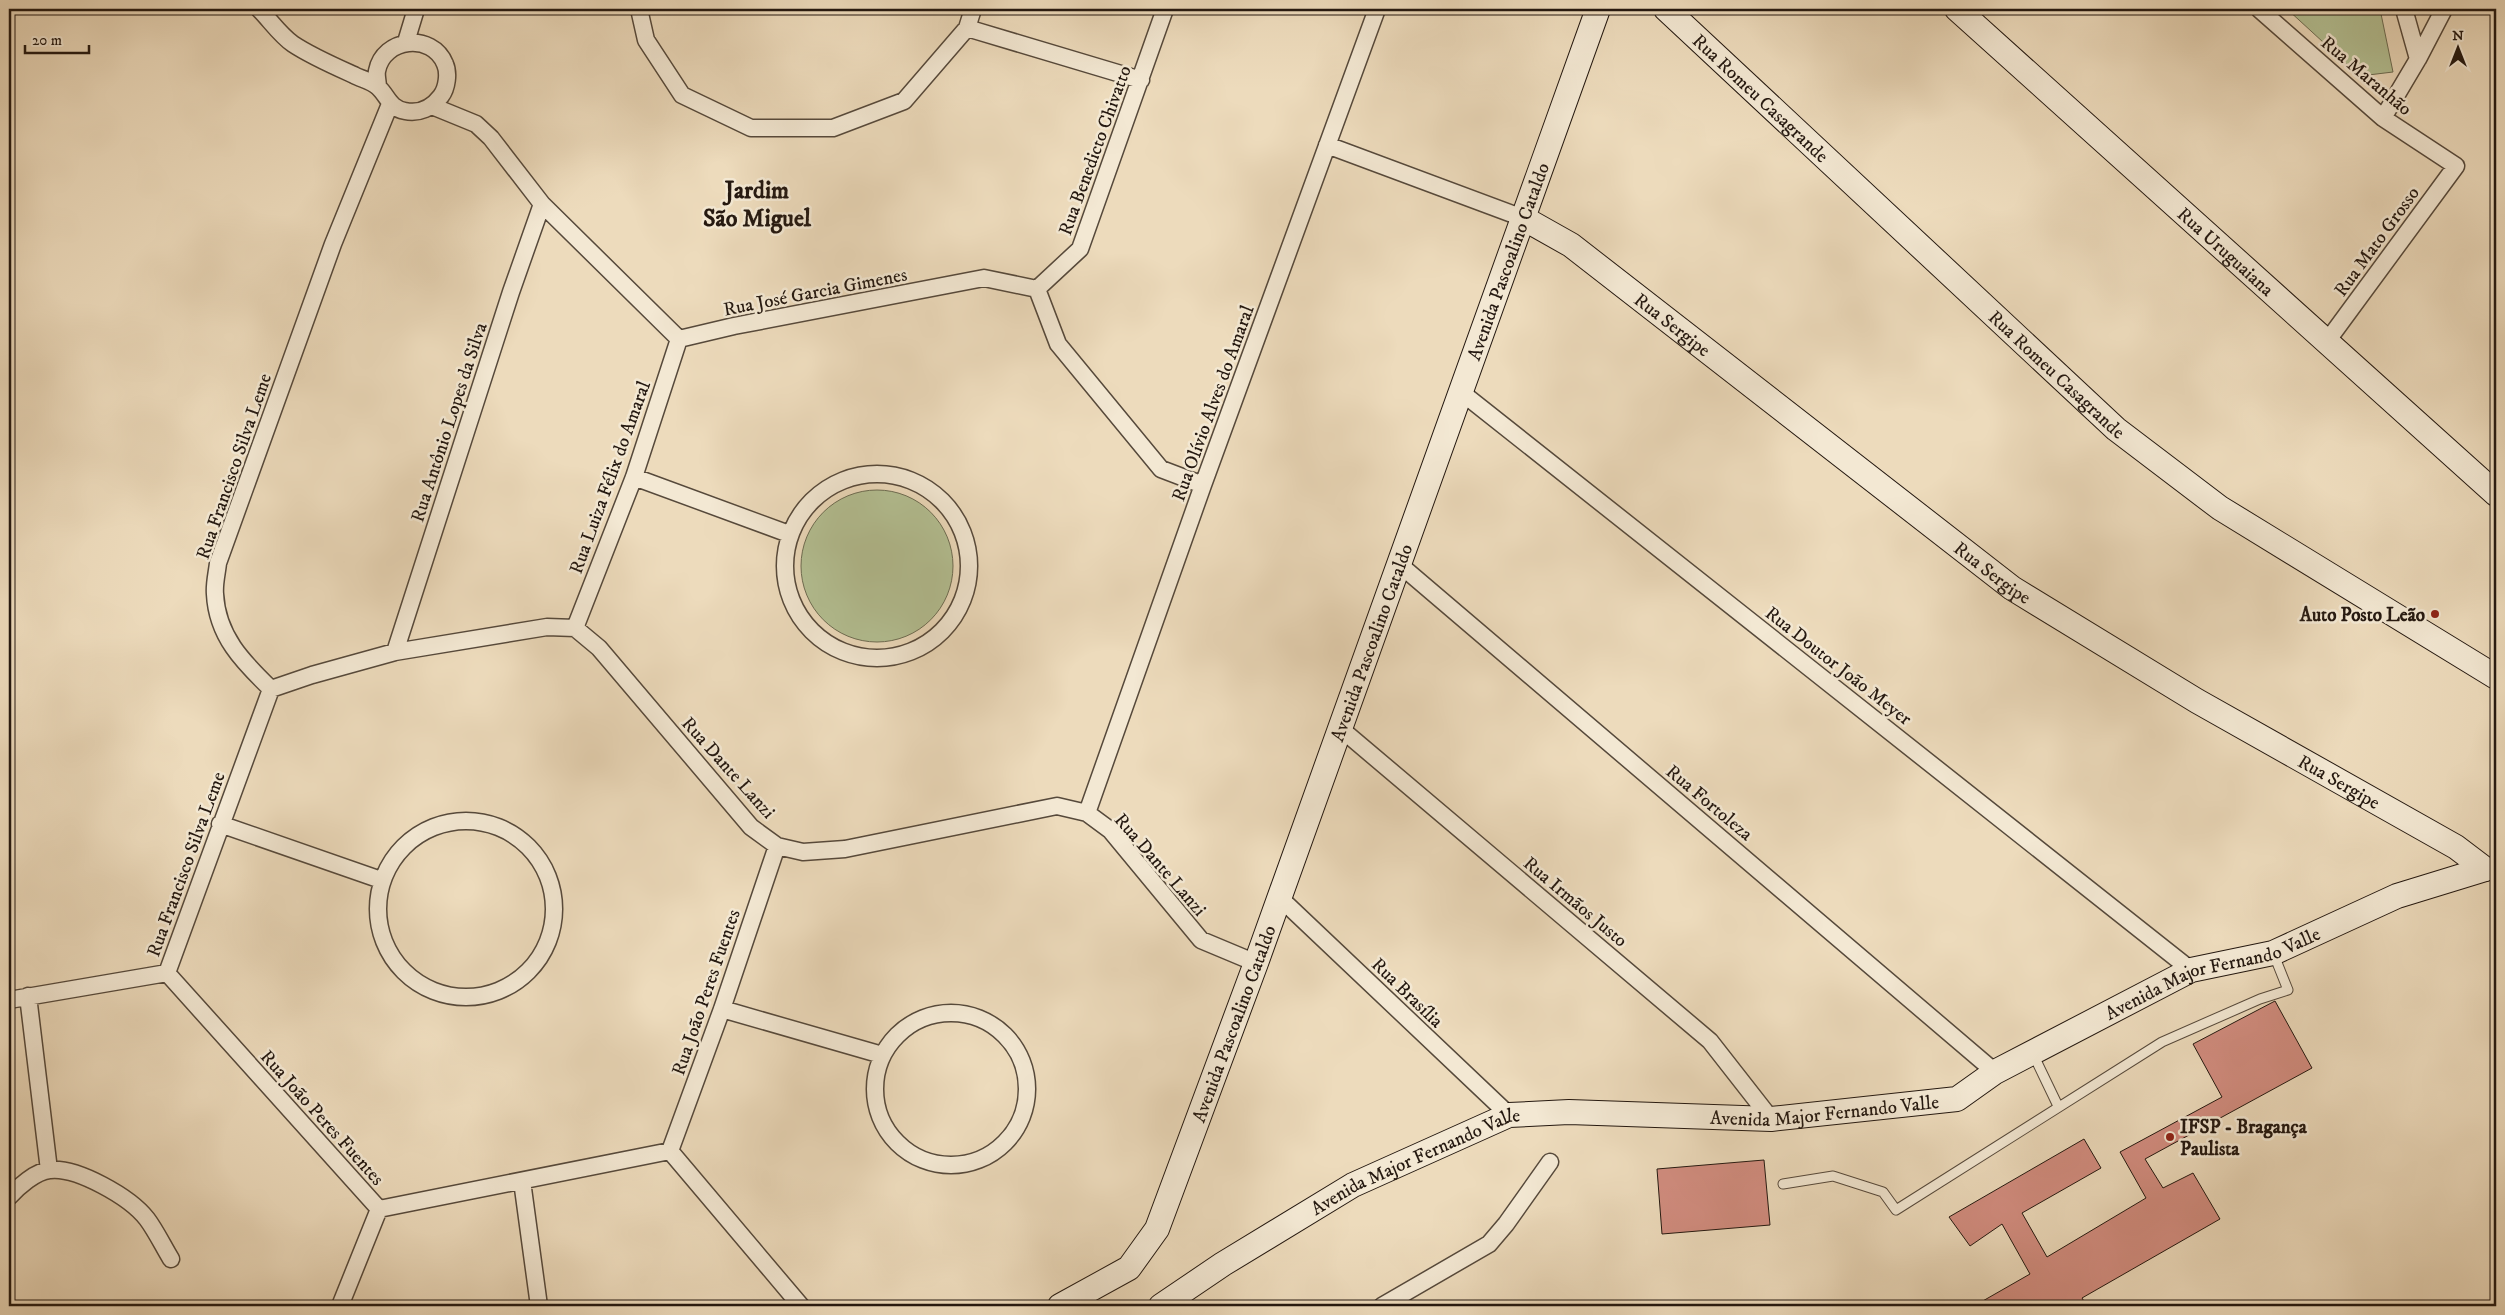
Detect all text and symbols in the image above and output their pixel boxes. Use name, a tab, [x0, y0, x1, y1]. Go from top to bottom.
scale bar	[25, 22, 89, 54]
north arrow	[2432, 22, 2482, 72]
text: N	[2452, 27, 2464, 45]
street label: Rua Romeu Casagrande	[1687, 30, 1833, 168]
text: 20 m	[32, 31, 62, 50]
street label: Rua Maranhão	[2316, 31, 2416, 121]
street label: Rua Benedicto Chivatto	[1054, 63, 1137, 238]
street label: Avenida Pascoalino Cataldo	[1463, 160, 1555, 364]
district label: Jardim São Miguel	[703, 176, 812, 234]
street label: Rua Mato Grosso	[2330, 182, 2425, 301]
street label: Rua Uruguaiana	[2172, 203, 2278, 302]
street label: Rua José Garcia Gimenes	[721, 263, 909, 322]
street label: Rua Sergipe	[1629, 288, 1715, 362]
street label: Rua Olívio Alves do Amaral	[1167, 302, 1260, 505]
street label: Rua Romeu Casagrande	[1983, 306, 2129, 445]
street label: Rua Antônio Lopes da Silva	[406, 320, 493, 525]
street label: Rua Francisco Silva Leme	[192, 370, 277, 563]
street label: Rua Luiza Félix do Amaral	[565, 378, 656, 577]
street label: Rua Sergipe	[1949, 537, 2035, 610]
street label: Avenida Pascoalino Cataldo	[1326, 541, 1418, 745]
street label: Rua Doutor João Meyer	[1760, 602, 1916, 731]
place label: Auto Posto Leão	[2299, 604, 2425, 627]
marker: Auto Posto Leão	[2429, 608, 2441, 620]
street label: Rua Dante Lanzi	[676, 712, 780, 824]
street label: Rua Sergipe	[2294, 750, 2384, 815]
street label: Rua Fortoleza	[1661, 760, 1757, 846]
street label: Rua Francisco Silva Leme	[142, 769, 231, 960]
street label: Rua Dante Lanzi	[1109, 809, 1211, 921]
street label: Rua Irmãos Justo	[1518, 852, 1632, 952]
street label: Rua João Peres Fuentes	[667, 906, 746, 1079]
street label: Avenida Pascoalino Cataldo	[1188, 922, 1282, 1126]
street label: Avenida Major Fernando Valle	[2101, 923, 2324, 1026]
street label: Rua Brasília	[1366, 953, 1448, 1033]
street label: Rua João Peres Fuentes	[255, 1046, 389, 1190]
street label: Avenida Major Fernando Valle	[1709, 1091, 1940, 1132]
street label: Avenida Major Fernando Valle	[1307, 1104, 1521, 1221]
place label: IFSP - Bragança Paulista	[2180, 1116, 2308, 1161]
marker: IFSP - Bragança Paulista	[2164, 1131, 2176, 1143]

